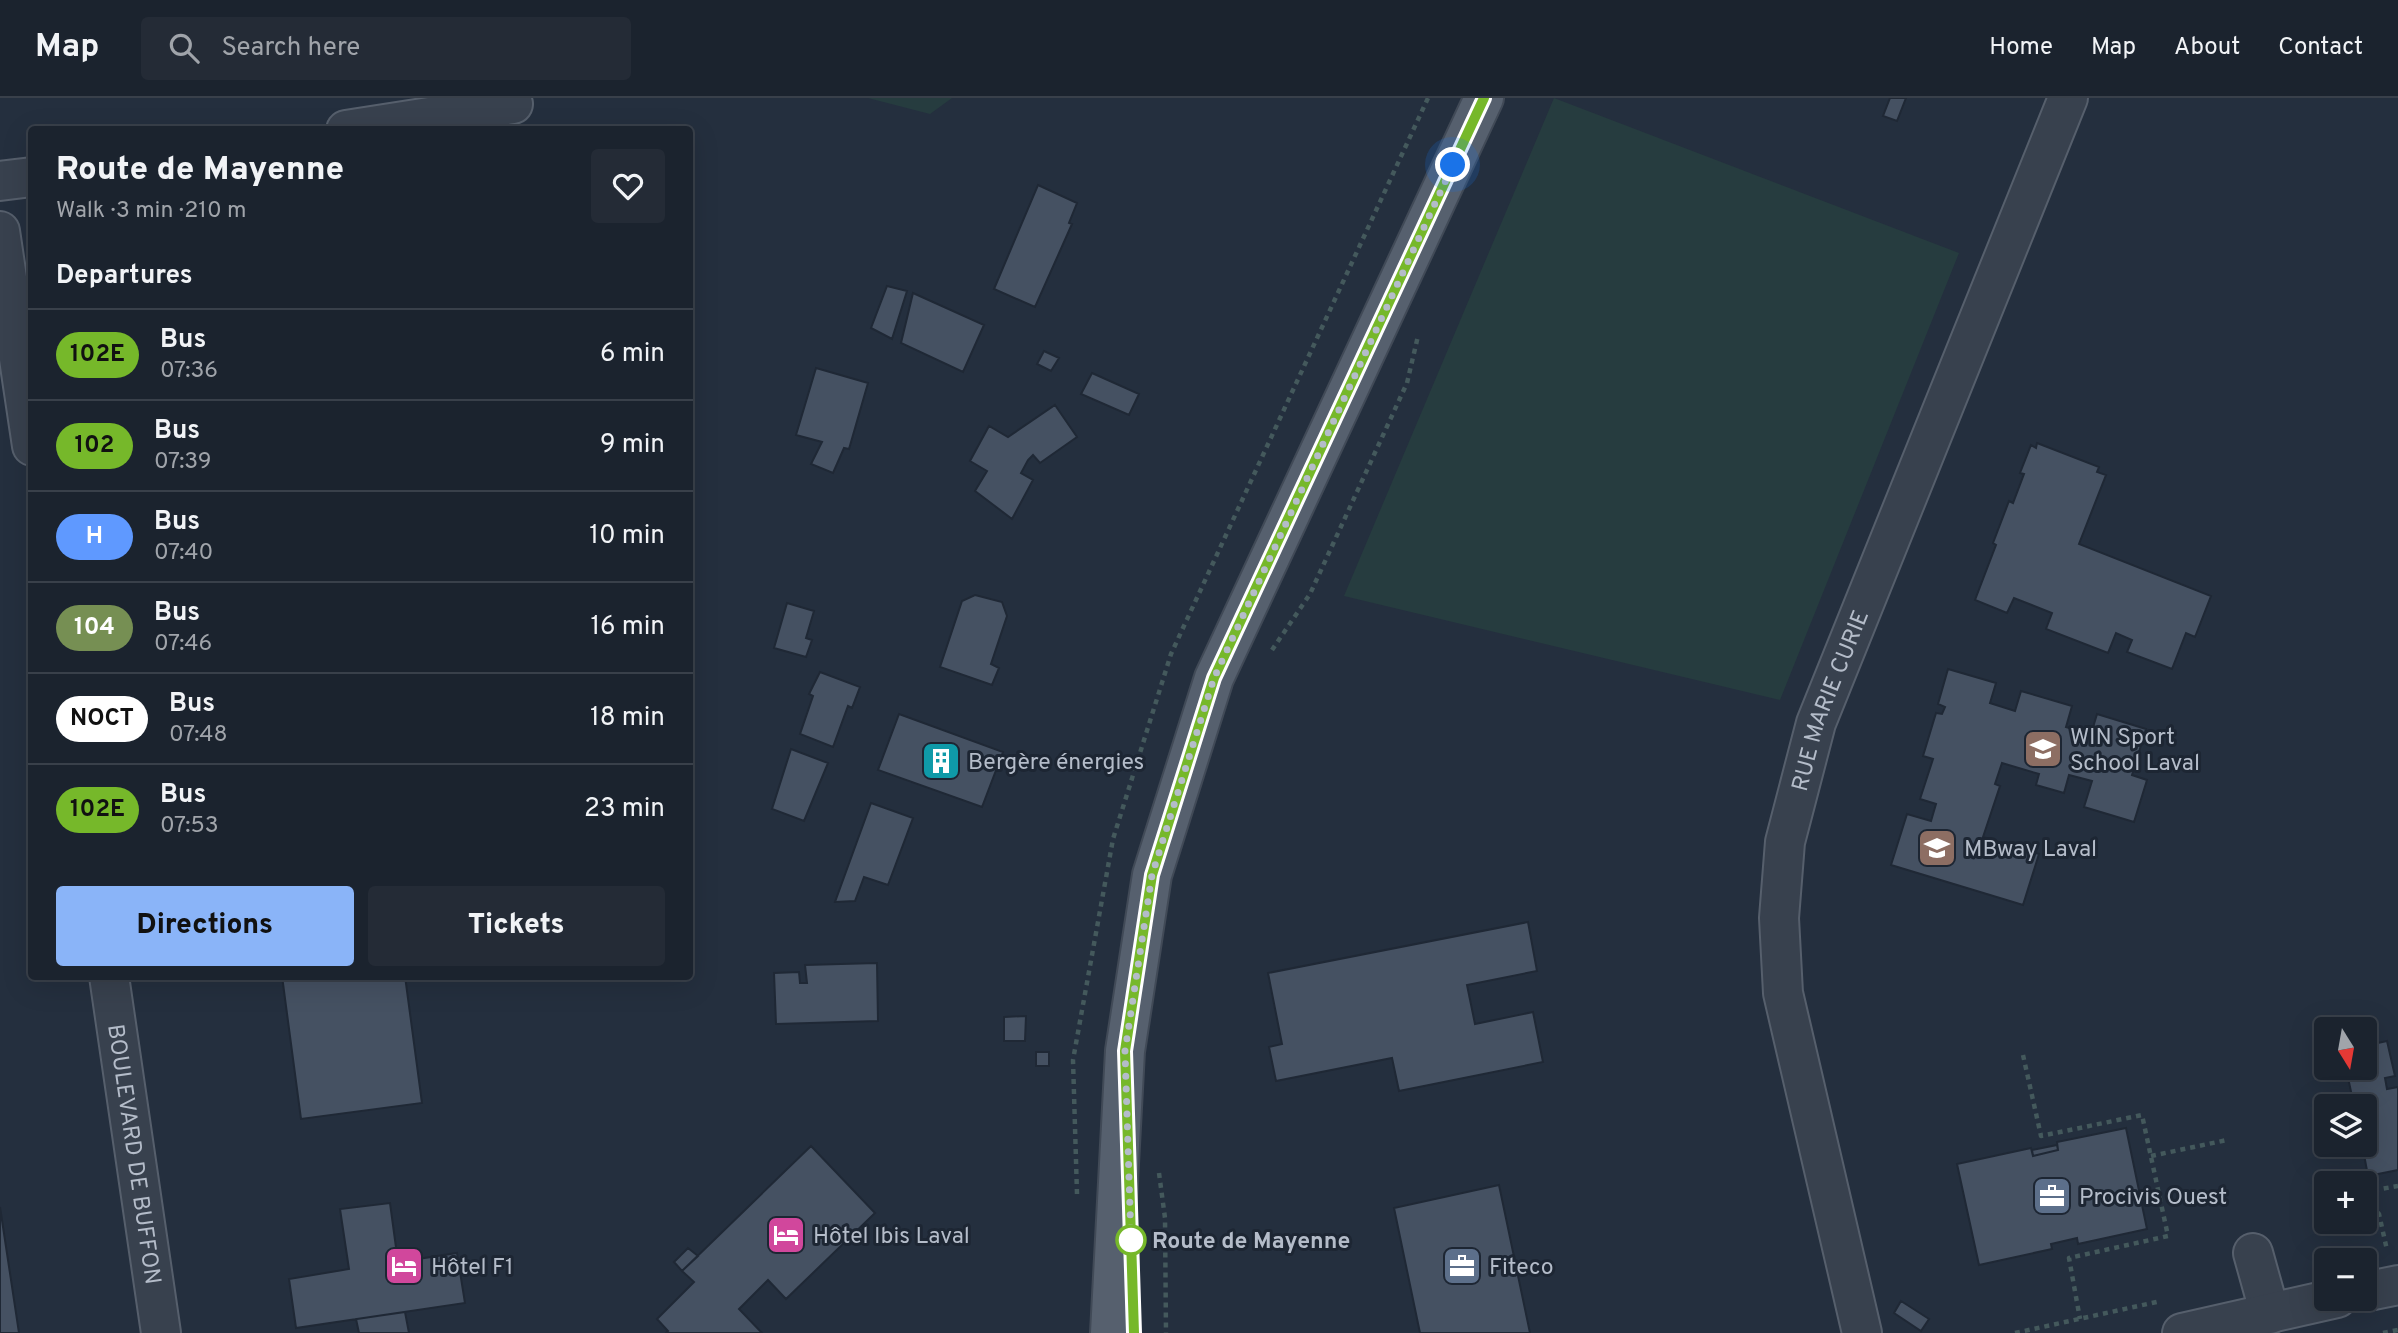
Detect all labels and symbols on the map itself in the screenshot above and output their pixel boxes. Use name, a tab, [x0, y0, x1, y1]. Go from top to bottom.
your location	[1435, 147, 1470, 182]
street label: RUE MARIE CURIE	[1787, 606, 1877, 795]
place label: WIN Sport School Laval	[2070, 724, 2200, 779]
school or university icon: WIN Sport School Laval	[2022, 728, 2064, 770]
building icon: Bergère énergies	[920, 740, 962, 782]
place label: Bergère énergies	[968, 749, 1144, 778]
school or university icon: MBway Laval	[1916, 827, 1958, 869]
place label: MBway Laval	[1964, 836, 2097, 865]
north arrow	[2314, 1017, 2376, 1080]
street label: BOULEVARD DE BUFFON	[99, 1022, 166, 1287]
office icon: Procivis Ouest	[2031, 1175, 2073, 1217]
place label: Procivis Ouest	[2079, 1184, 2227, 1213]
hotel icon: Hôtel Ibis Laval	[765, 1214, 807, 1256]
place label: Hôtel Ibis Laval	[813, 1223, 970, 1252]
marker: Route de Mayenne	[1116, 1225, 1146, 1255]
place label: Route de Mayenne	[1152, 1228, 1350, 1257]
hotel icon: Hôtel F1	[383, 1245, 425, 1287]
office icon: Fiteco	[1441, 1245, 1483, 1287]
place label: Hôtel F1	[431, 1254, 513, 1283]
place label: Fiteco	[1489, 1254, 1554, 1283]

